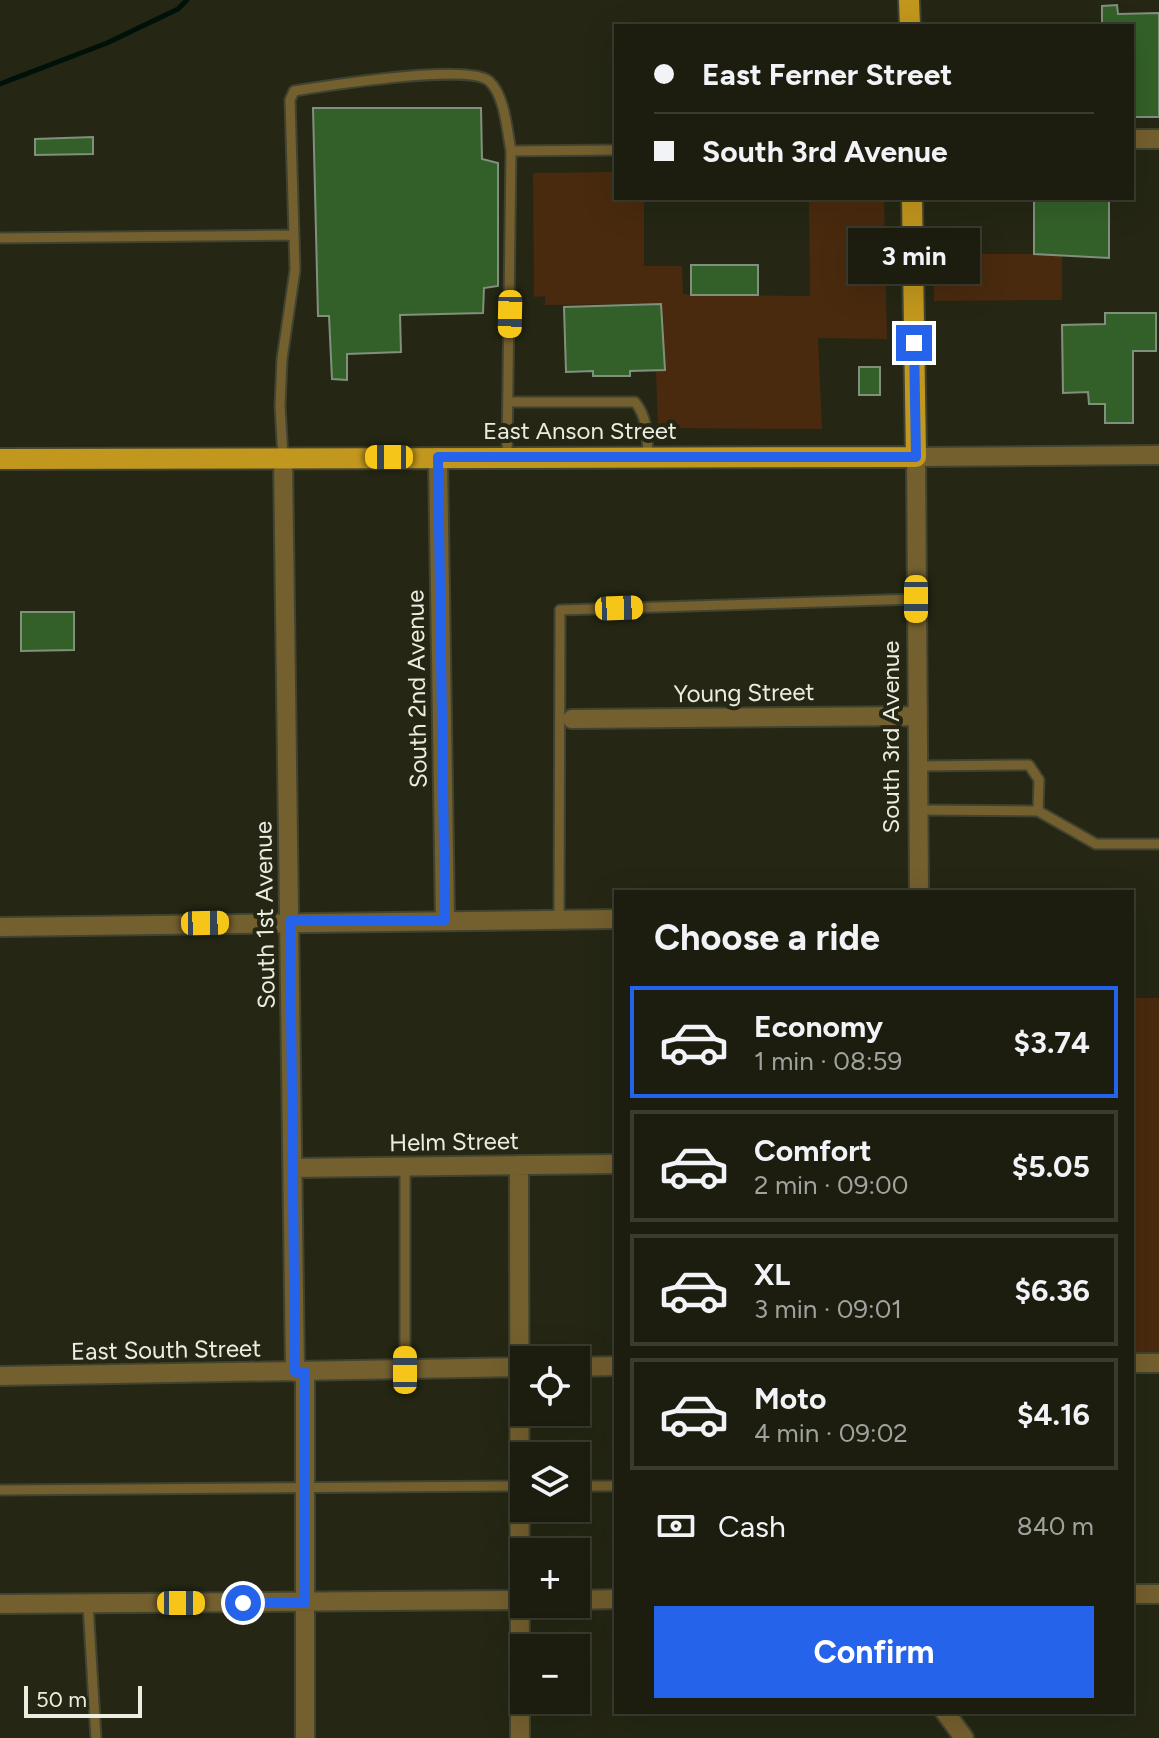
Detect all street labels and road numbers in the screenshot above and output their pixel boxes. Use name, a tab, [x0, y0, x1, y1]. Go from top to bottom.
street label: East Anson Street	[483, 416, 677, 445]
street label: South 2nd Avenue	[400, 590, 433, 788]
street label: South 3rd Avenue	[876, 641, 905, 833]
street label: Young Street	[673, 677, 815, 708]
street label: South 1st Avenue	[248, 821, 281, 1009]
street label: Helm Street	[389, 1126, 519, 1157]
street label: East South Street	[71, 1333, 261, 1366]

